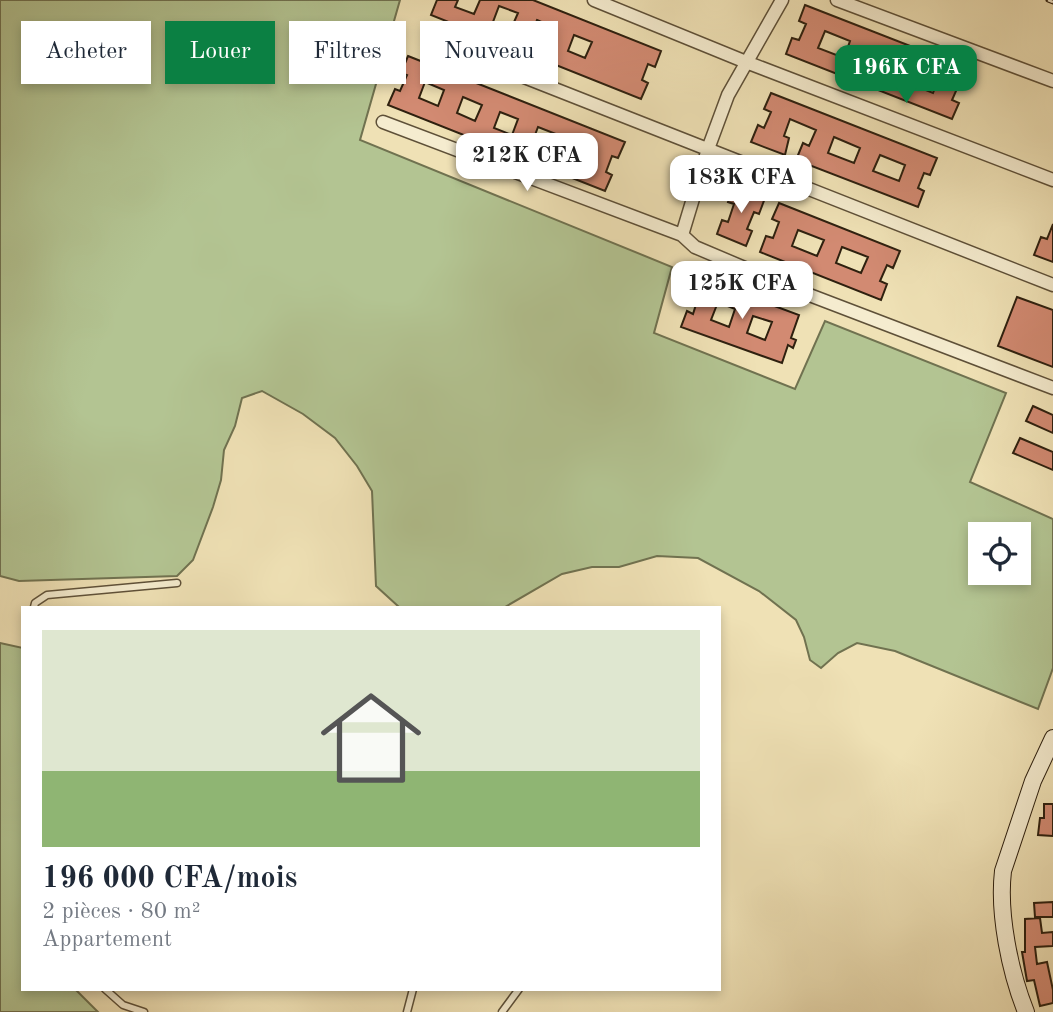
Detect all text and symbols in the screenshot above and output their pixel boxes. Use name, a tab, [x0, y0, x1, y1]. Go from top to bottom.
chip: Acheter	[21, 21, 151, 84]
chip: Louer	[165, 21, 275, 84]
chip: Filtres	[289, 21, 406, 84]
chip: Nouveau	[420, 21, 558, 84]
pin: 196K CFA	[834, 46, 978, 105]
text: 196K CFA	[851, 56, 961, 79]
pin: 212K CFA	[455, 134, 599, 193]
text: 212K CFA	[472, 144, 582, 167]
pin: 183K CFA	[669, 156, 813, 215]
text: 183K CFA	[686, 166, 796, 189]
pin: 125K CFA	[670, 262, 814, 321]
text: 125K CFA	[687, 272, 797, 295]
map controls	[968, 522, 1031, 585]
button: locate	[968, 522, 1031, 585]
icon: home	[308, 675, 434, 801]
text: 196 000 CFA/mois	[42, 864, 297, 894]
text: 2 pièces · 80 m²	[42, 900, 201, 923]
text: Appartement	[42, 928, 172, 951]

